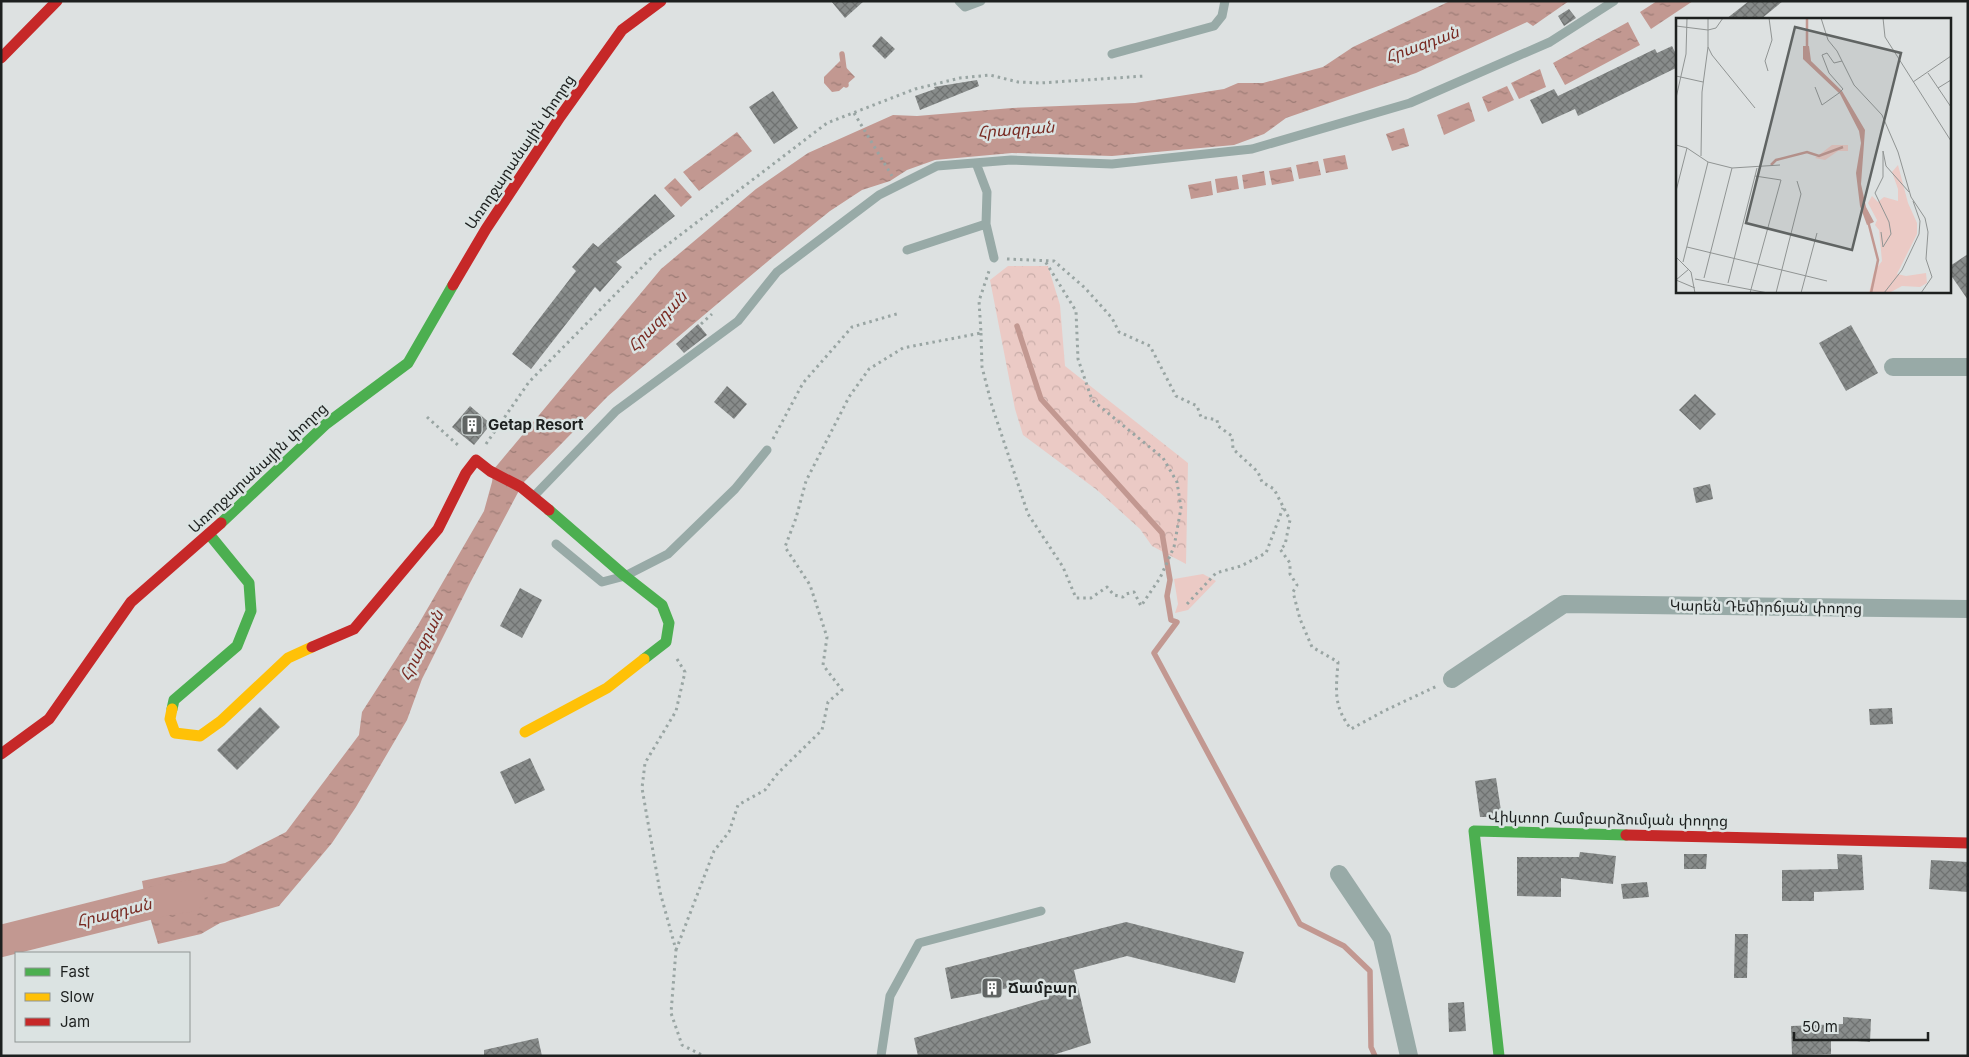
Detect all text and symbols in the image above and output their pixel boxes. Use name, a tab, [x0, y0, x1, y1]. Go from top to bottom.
inset map	[1676, 18, 1952, 292]
water label: Հրազդան	[1383, 21, 1463, 66]
street label: Առողջարանային փողոց	[461, 71, 579, 233]
water label: Հրազդան	[977, 116, 1056, 142]
water label: Հրազդան	[623, 285, 692, 355]
street label: Առողջարանային փողոց	[184, 398, 331, 537]
building icon: Getap Resort	[460, 413, 484, 437]
place label: Getap Resort	[488, 415, 584, 434]
street label: Կարեն Դեմիրճյան փողոց	[1670, 595, 1862, 618]
water label: Հրազդան	[395, 605, 448, 684]
street label: Վիկտոր Համբարձումյան փողոց	[1488, 807, 1728, 830]
water label: Հրազդան	[74, 893, 155, 931]
legend	[15, 952, 190, 1042]
text: Fast	[60, 962, 90, 981]
building icon: Ճամբար	[980, 976, 1004, 1000]
place label: Ճամբար	[1008, 978, 1077, 997]
text: Slow	[60, 987, 94, 1006]
scale bar	[1794, 1010, 1928, 1042]
text: Jam	[60, 1012, 90, 1031]
text: 50 m	[1802, 1017, 1838, 1036]

